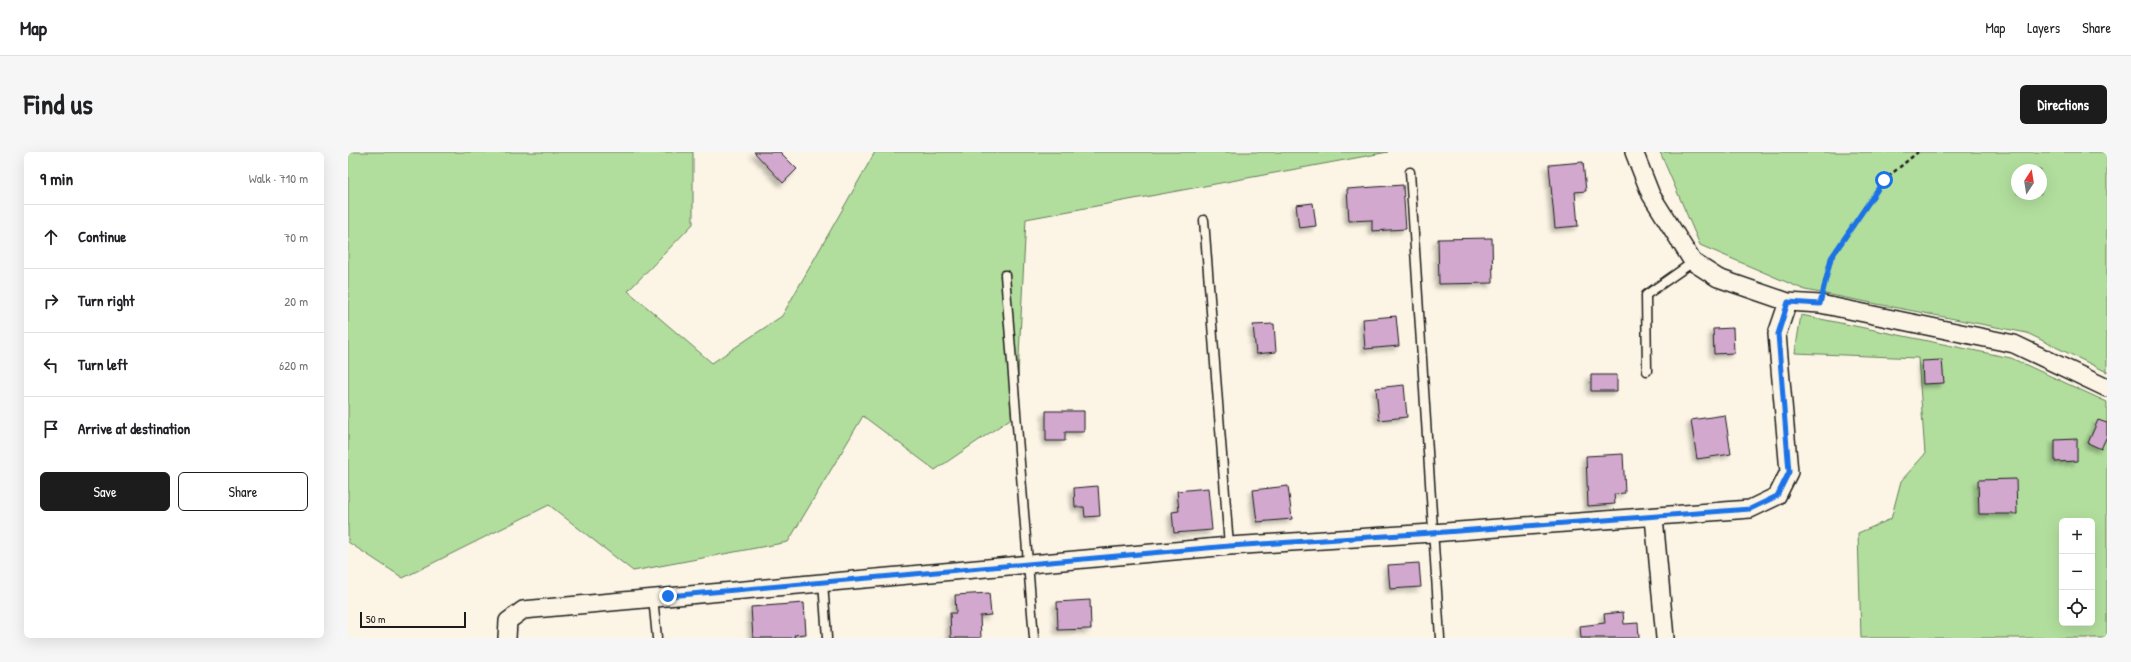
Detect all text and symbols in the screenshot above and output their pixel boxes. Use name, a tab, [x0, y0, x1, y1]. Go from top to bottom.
text: Map	[20, 15, 47, 41]
text: Map	[1985, 18, 2005, 37]
text: Layers	[2027, 18, 2060, 37]
text: Share	[2082, 18, 2111, 37]
text: Find us	[24, 85, 93, 123]
button: Directions	[2020, 85, 2107, 124]
north arrow	[2011, 164, 2047, 200]
text: 9 min	[40, 167, 73, 190]
text: Walk · 710 m	[249, 169, 308, 187]
route start	[1875, 171, 1893, 189]
icon: ahead	[40, 226, 62, 248]
text: Continue	[78, 226, 126, 247]
text: 70 m	[284, 228, 308, 246]
icon: right	[40, 290, 62, 312]
text: Turn right	[78, 290, 134, 311]
text: 20 m	[284, 292, 308, 310]
icon: left	[40, 354, 62, 376]
text: Turn left	[78, 354, 128, 375]
text: 620 m	[279, 356, 308, 374]
icon: arrive	[40, 418, 62, 440]
text: Arrive at destination	[78, 418, 190, 439]
button: Save	[40, 472, 170, 511]
button: Share	[178, 472, 308, 511]
map controls	[2059, 518, 2095, 626]
button: +	[2059, 518, 2095, 554]
button: −	[2059, 554, 2095, 590]
route end	[659, 587, 677, 605]
button: locate	[2059, 590, 2095, 626]
scale bar	[360, 610, 466, 629]
text: 50 m	[366, 612, 386, 626]

